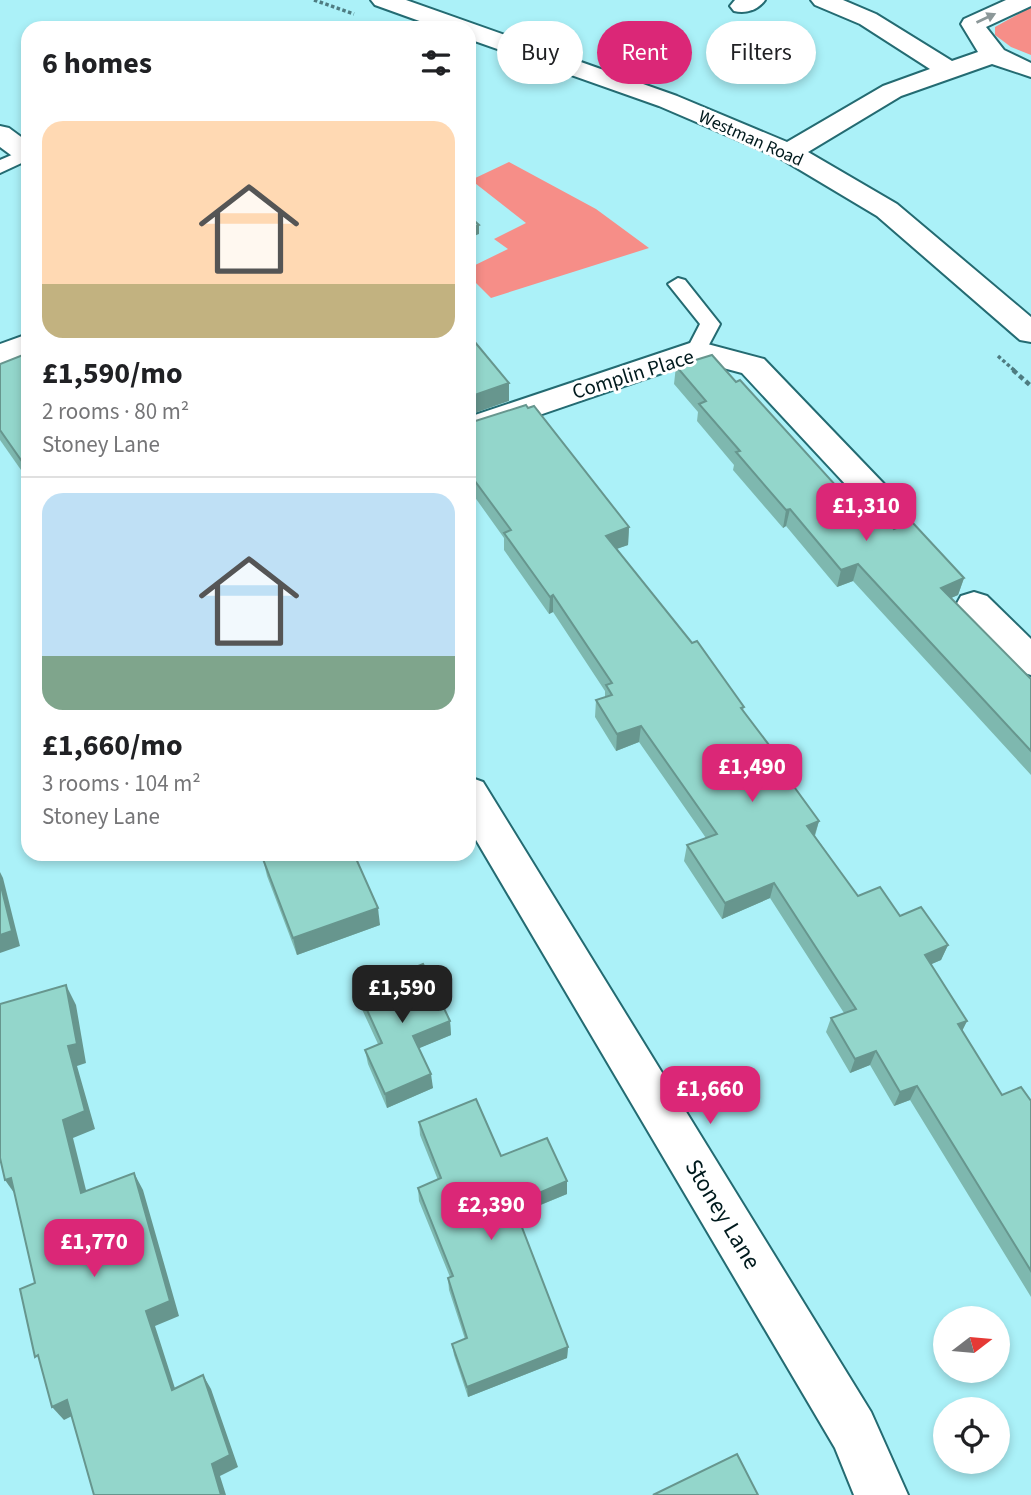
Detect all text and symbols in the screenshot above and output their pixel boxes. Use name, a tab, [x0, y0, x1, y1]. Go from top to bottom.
one-way arrow	[976, 13, 996, 24]
chip: Buy	[497, 21, 583, 84]
chip: Rent	[597, 21, 692, 84]
chip: Filters	[706, 21, 816, 84]
text: 6 homes	[42, 42, 152, 85]
icon: filters	[417, 44, 455, 82]
street label: Westman Road	[694, 104, 807, 173]
icon: home	[186, 166, 312, 292]
street label: Complin Place	[568, 341, 698, 407]
text: £1,590/mo	[42, 352, 183, 395]
text: 2 rooms · 80 m²	[42, 395, 189, 428]
text: Stoney Lane	[42, 428, 160, 461]
pin: £1,310	[809, 484, 923, 543]
text: £1,310	[832, 489, 900, 522]
icon: home	[186, 538, 312, 664]
text: £1,660/mo	[42, 724, 183, 767]
pin: £1,490	[695, 744, 809, 804]
text: £1,490	[718, 750, 786, 783]
text: 3 rooms · 104 m²	[42, 767, 201, 800]
text: Stoney Lane	[42, 800, 160, 833]
pin: £1,590	[345, 965, 459, 1025]
text: £1,590	[368, 971, 436, 1004]
pin: £1,660	[653, 1066, 767, 1126]
text: £1,660	[676, 1072, 744, 1105]
street label: Stoney Lane	[676, 1153, 769, 1276]
pin: £2,390	[434, 1182, 548, 1242]
text: £2,390	[457, 1188, 525, 1221]
pin: £1,770	[37, 1220, 151, 1279]
text: £1,770	[60, 1225, 128, 1258]
north arrow	[933, 1306, 1010, 1382]
map controls	[933, 1306, 1010, 1474]
button: locate	[933, 1397, 1010, 1474]

